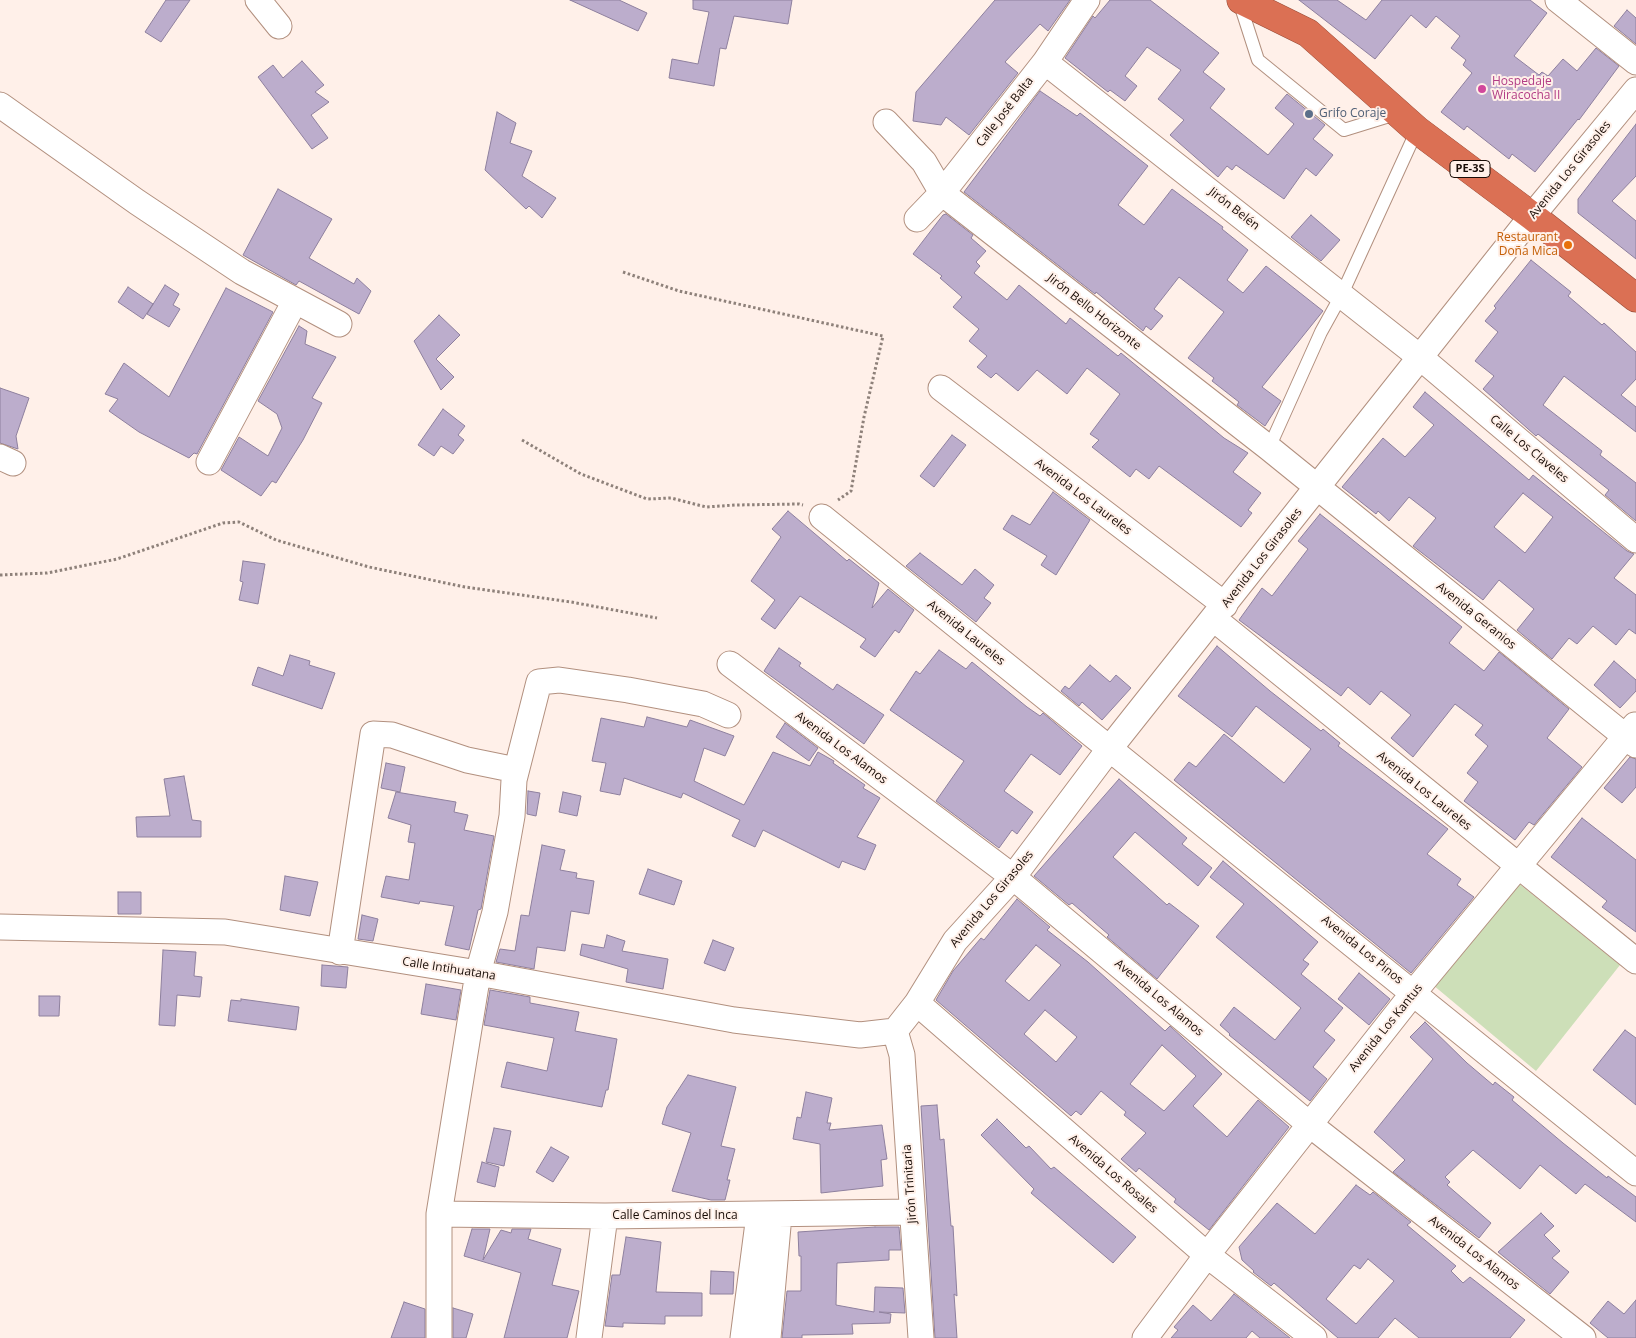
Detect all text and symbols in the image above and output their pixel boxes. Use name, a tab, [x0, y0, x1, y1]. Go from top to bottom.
street label: Calle José Balta	[973, 74, 1037, 150]
place label: Hospedaje Wiracocha II	[1492, 75, 1560, 103]
marker: Hospedaje Wiracocha II	[1476, 83, 1488, 95]
place label: Grifo Coraje	[1319, 107, 1386, 121]
marker: Grifo Coraje	[1303, 108, 1315, 120]
street label: Avenida Los Girasoles	[1526, 118, 1614, 222]
road number: PE-3S	[1450, 160, 1490, 178]
street label: Jirón Belén	[1206, 185, 1262, 233]
place label: Restaurant Doña Mica	[1497, 231, 1558, 259]
marker: Restaurant Doña Mica	[1562, 239, 1574, 251]
street label: Jirón Bello Horizonte	[1044, 271, 1144, 353]
street label: Calle Los Claveles	[1487, 412, 1571, 486]
street label: Avenida Los Laureles	[1032, 456, 1134, 538]
street label: Avenida Los Girasoles	[1219, 506, 1305, 610]
street label: Avenida Geranios	[1433, 580, 1519, 652]
street label: Avenida Laureles	[924, 597, 1008, 669]
street label: Avenida Los Alamos	[792, 709, 890, 787]
street label: Avenida Los Laureles	[1374, 748, 1474, 834]
street label: Avenida Los Girasoles	[947, 848, 1037, 950]
street label: Avenida Los Pinos	[1318, 913, 1406, 987]
street label: Calle Intihuatana	[401, 954, 497, 984]
street label: Avenida Los Alamos	[1112, 957, 1206, 1039]
street label: Avenida Los Kantus	[1346, 981, 1426, 1075]
street label: Avenida Los Rosales	[1066, 1132, 1160, 1216]
street label: Jirón Trinitaria	[900, 1144, 920, 1224]
street label: Calle Caminos del Inca	[612, 1209, 738, 1223]
street label: Avenida Los Alamos	[1426, 1213, 1522, 1293]

